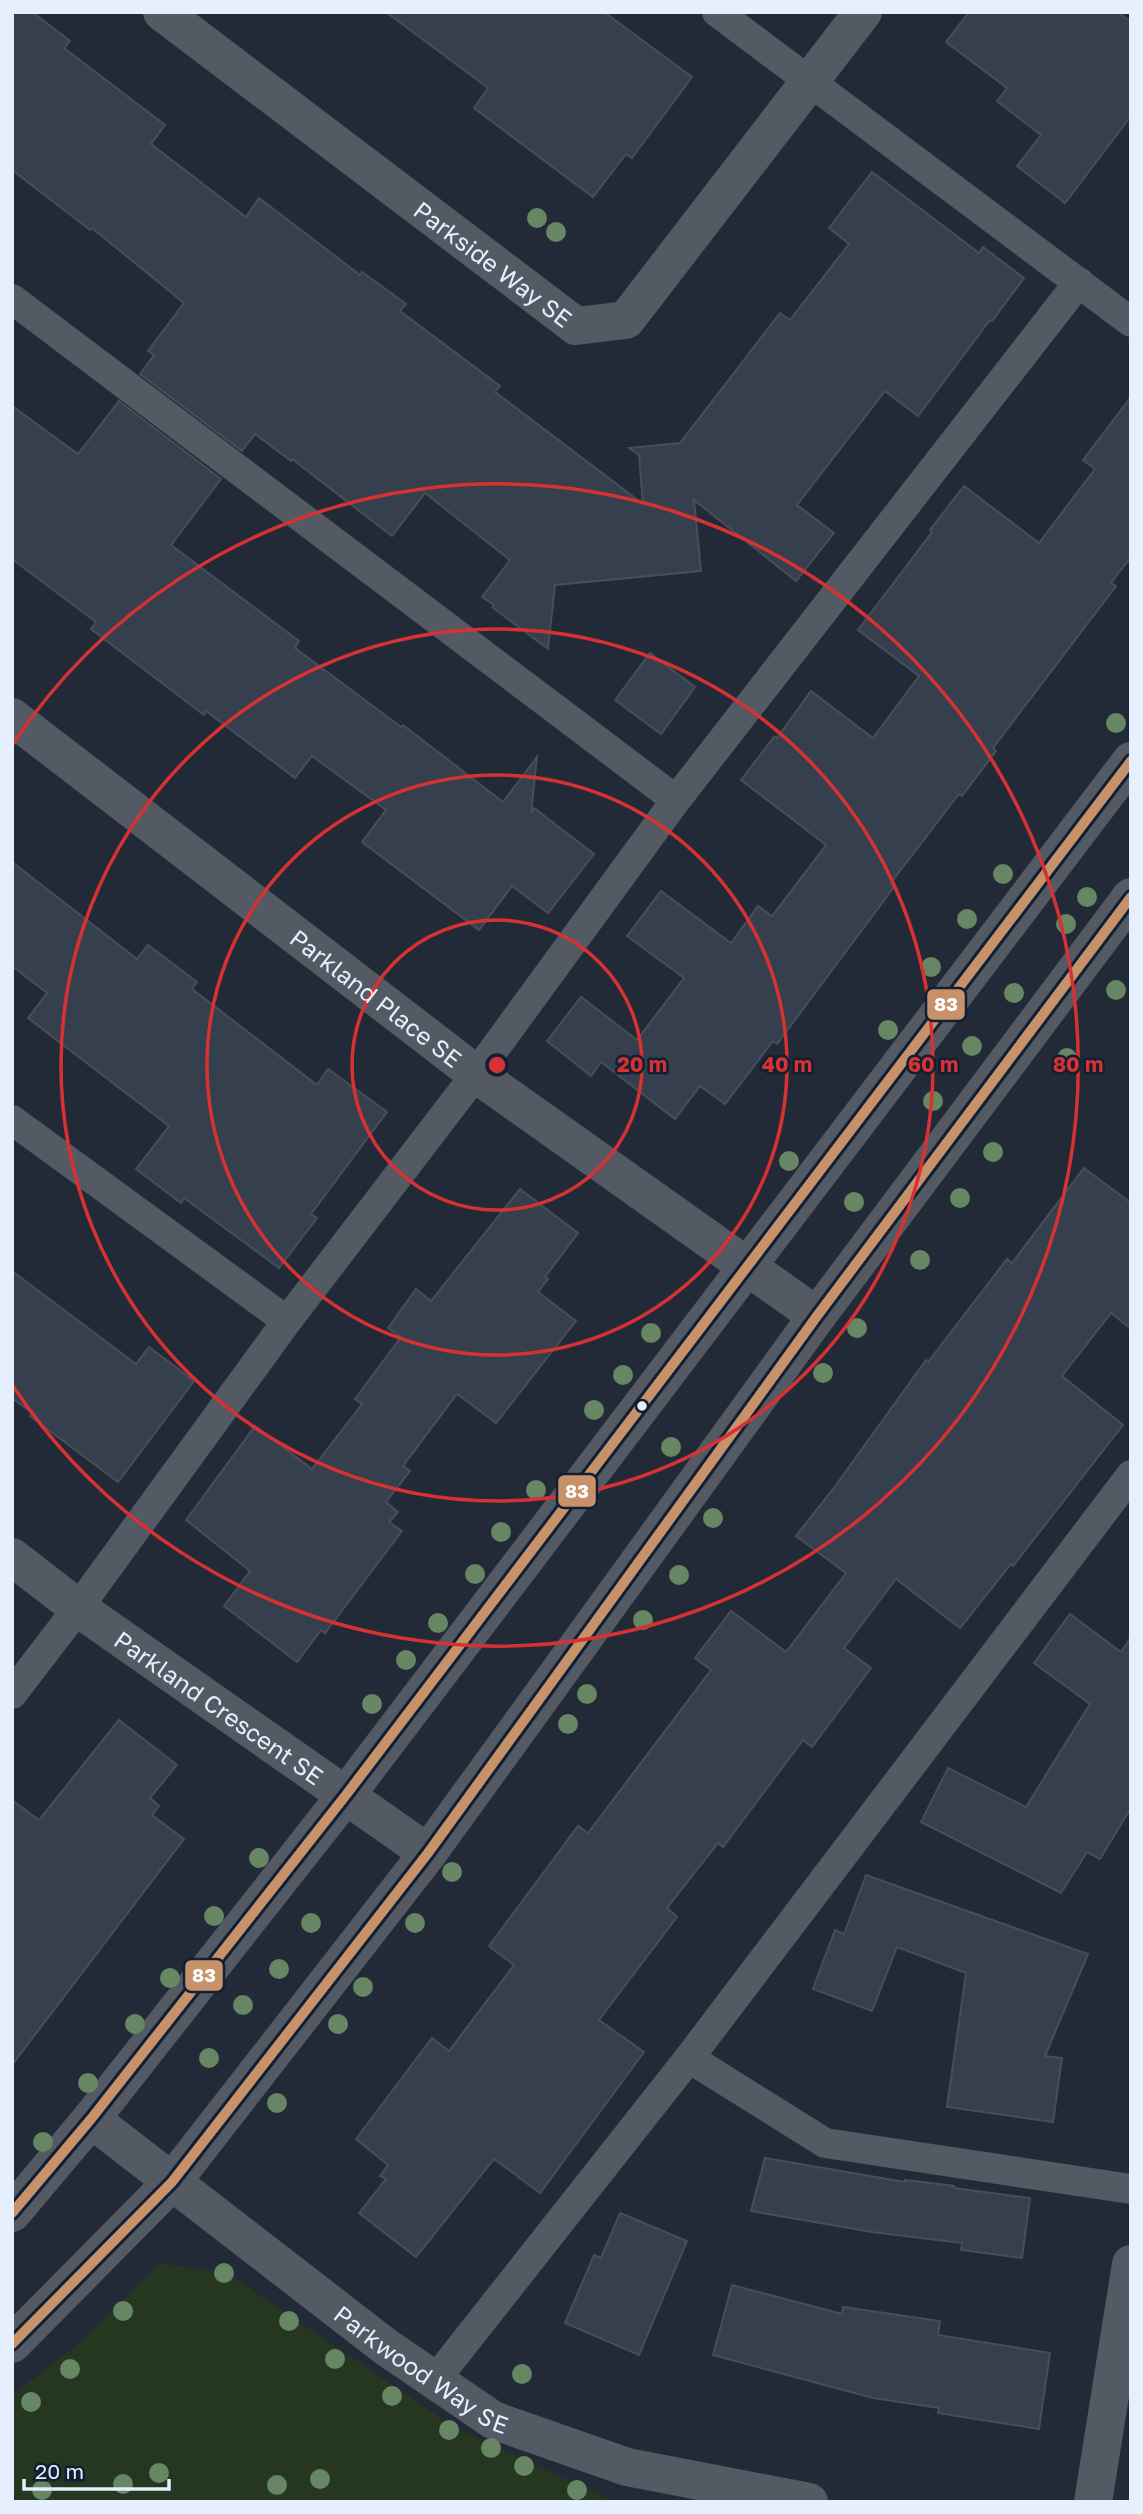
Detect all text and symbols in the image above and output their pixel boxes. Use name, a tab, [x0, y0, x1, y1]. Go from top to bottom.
street label: Parkside Way SE	[409, 194, 578, 333]
street label: Parkland Place SE	[285, 922, 468, 1073]
line badge: 83	[926, 988, 966, 1021]
text: 83	[934, 992, 958, 1015]
text: 20 m	[617, 1051, 667, 1077]
text: 40 m	[762, 1051, 812, 1077]
text: 60 m	[908, 1051, 958, 1077]
text: 80 m	[1053, 1051, 1103, 1077]
centre of rings	[485, 1053, 509, 1077]
unlabelled marker	[635, 1399, 649, 1413]
line badge: 83	[557, 1474, 597, 1508]
text: 83	[565, 1479, 589, 1502]
street label: Parkland Crescent SE	[109, 1624, 329, 1790]
line badge: 83	[184, 1959, 224, 1992]
text: 83	[192, 1963, 216, 1986]
street label: Parkwood Way SE	[329, 2298, 512, 2439]
scale bar	[24, 2448, 170, 2492]
text: 20 m	[35, 2458, 84, 2484]

